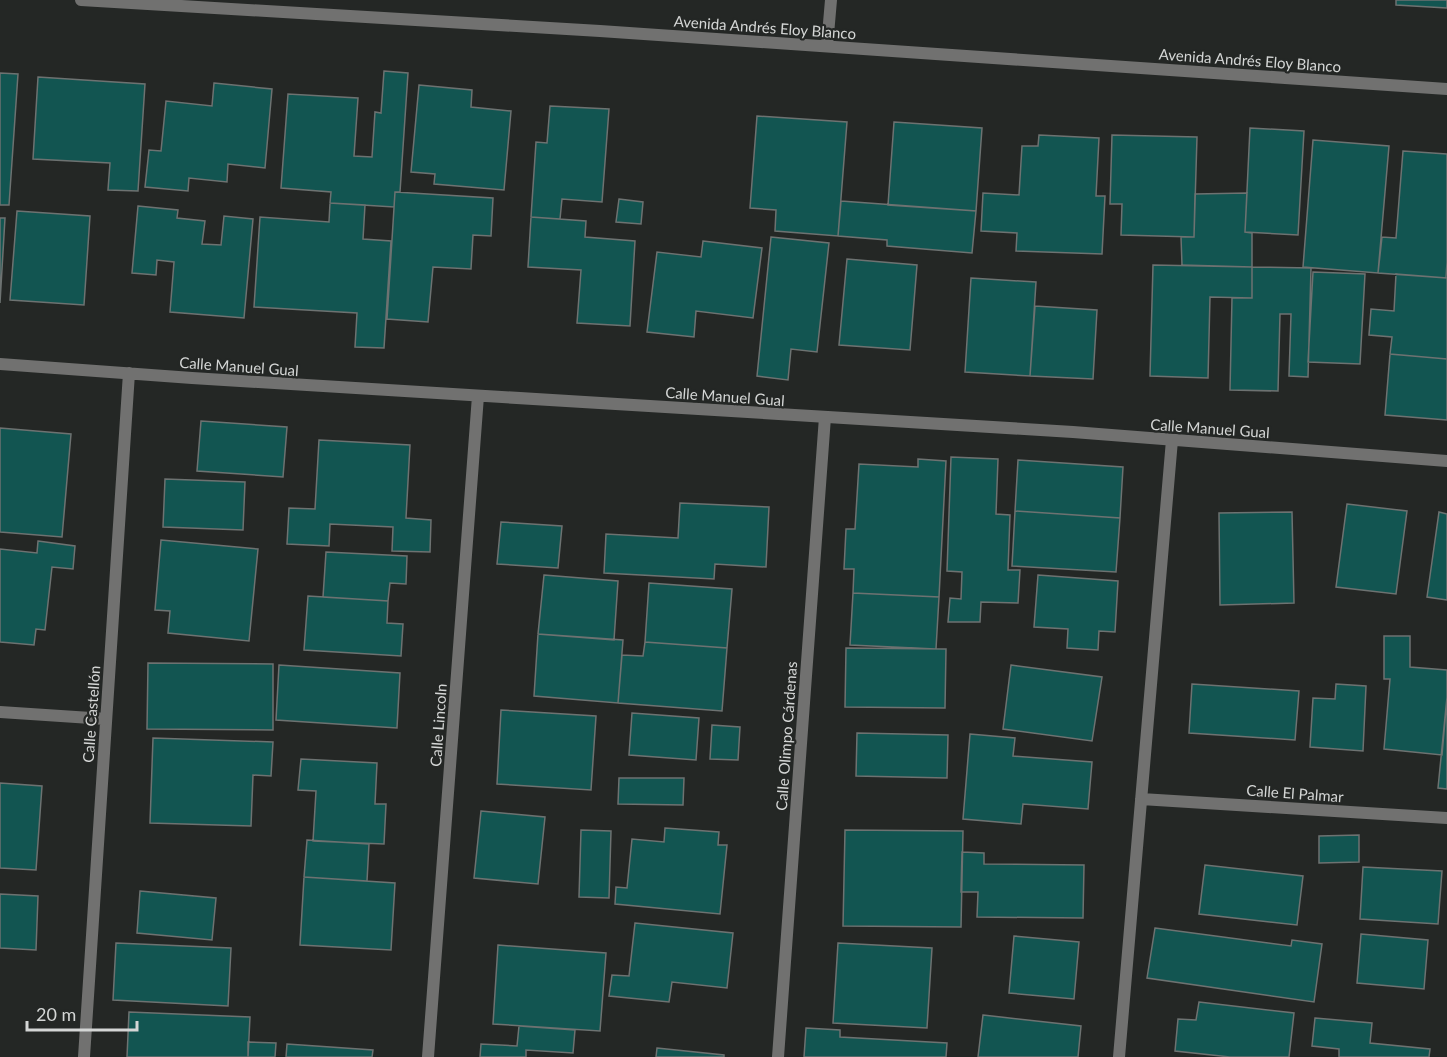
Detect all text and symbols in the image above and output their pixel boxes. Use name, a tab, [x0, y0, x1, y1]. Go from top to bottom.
street label: Avenida Andrés Eloy Blanco	[673, 12, 857, 42]
street label: Avenida Andrés Eloy Blanco	[1158, 45, 1342, 75]
street label: Calle Manuel Gual	[179, 353, 299, 379]
street label: Calle Manuel Gual	[665, 383, 785, 409]
street label: Calle Manuel Gual	[1150, 415, 1270, 441]
street label: Calle Olimpo Cárdenas	[772, 661, 800, 811]
street label: Calle Castellón	[79, 665, 103, 763]
street label: Calle Lincoln	[426, 683, 450, 767]
street label: Calle El Palmar	[1246, 781, 1345, 805]
scale bar	[27, 994, 136, 1032]
text: 20 m	[36, 1003, 76, 1025]

